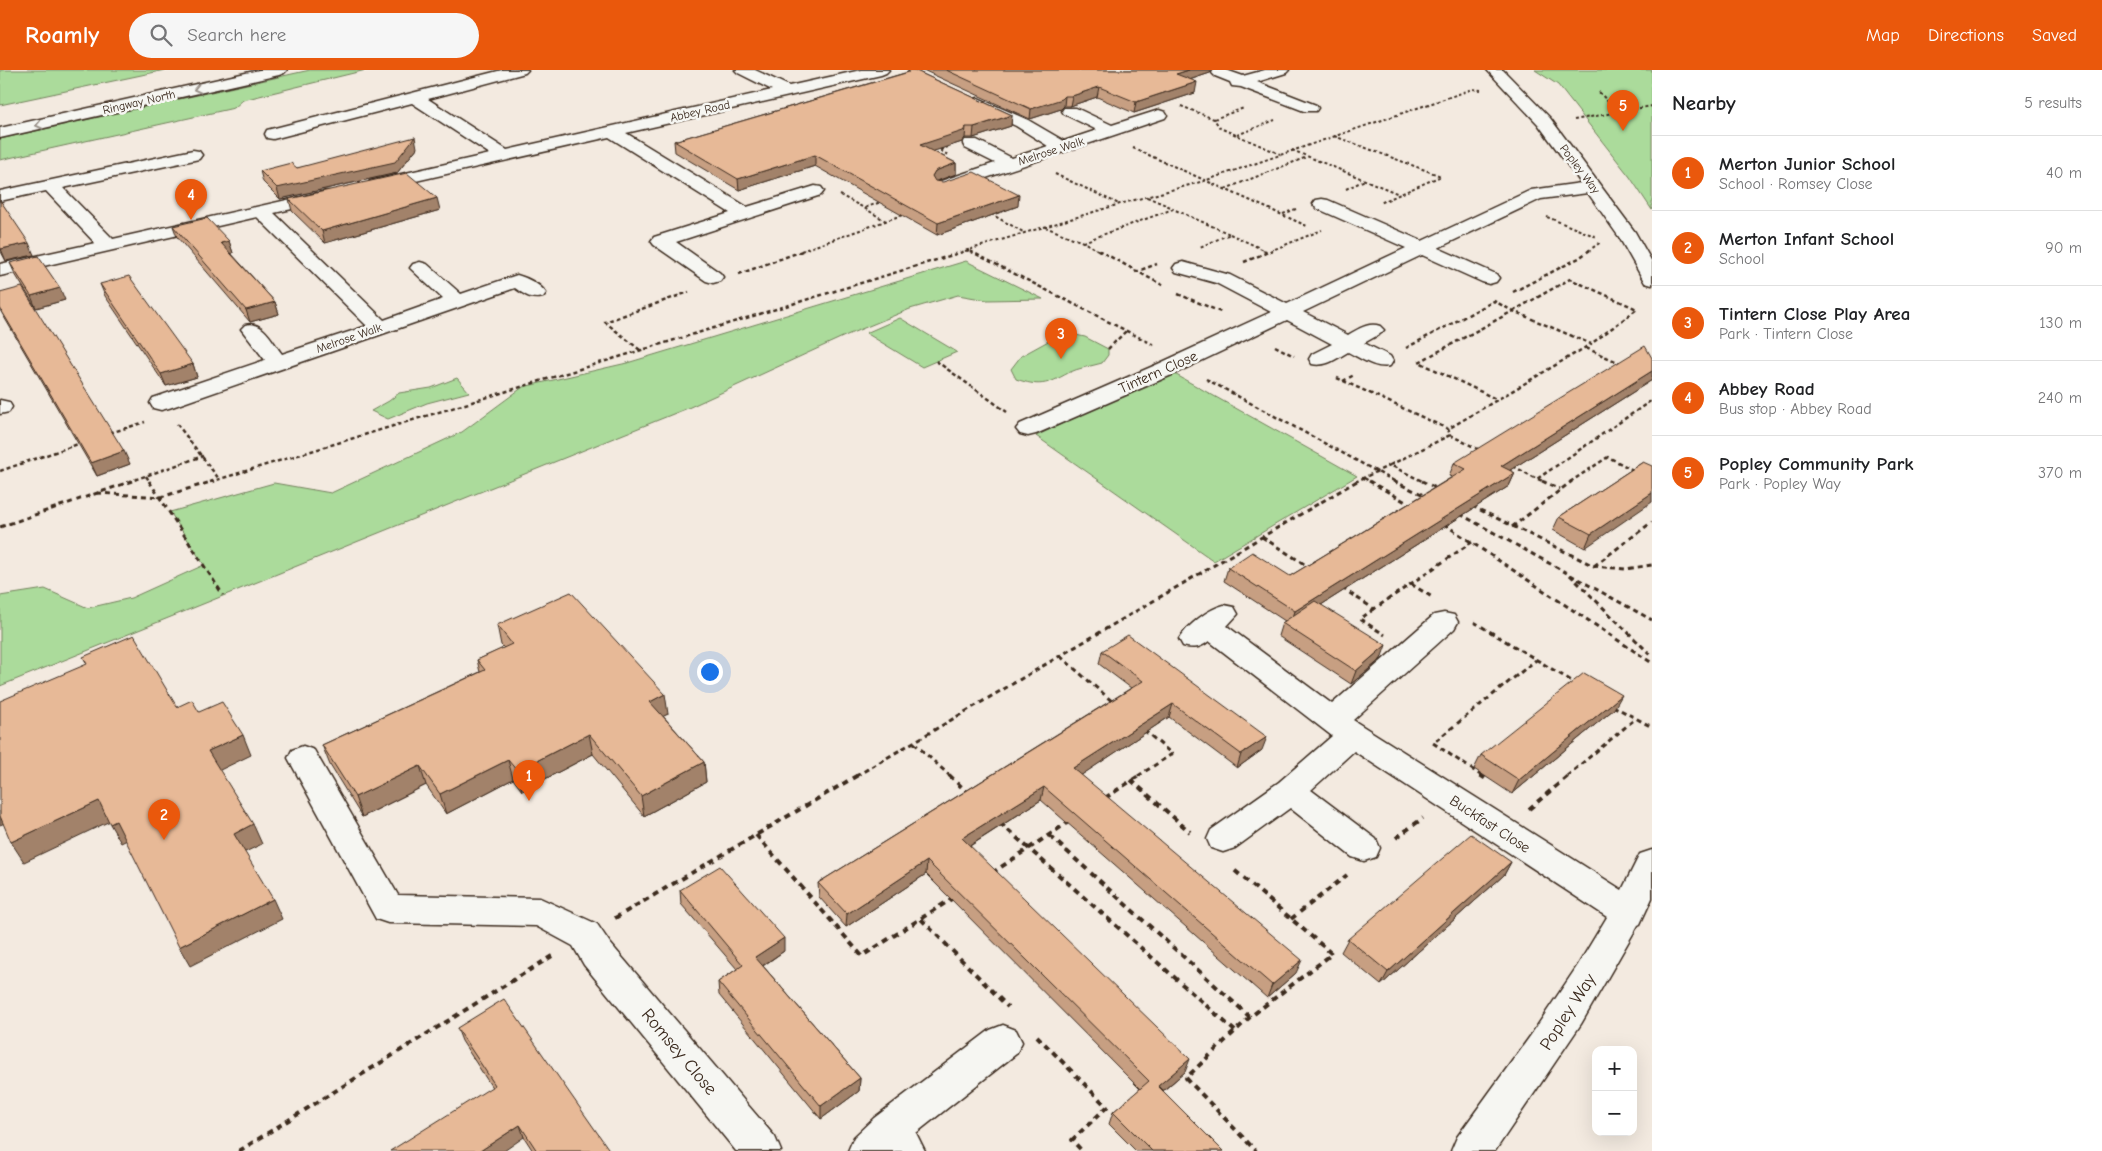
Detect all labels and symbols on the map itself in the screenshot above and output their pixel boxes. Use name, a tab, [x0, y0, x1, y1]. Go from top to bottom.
one-way arrow	[193, 83, 202, 94]
street label: Ringway North	[101, 87, 177, 117]
pin: 5	[1607, 90, 1639, 131]
street label: Abbey Road	[669, 97, 731, 125]
one-way arrow	[34, 119, 43, 130]
street label: Melrose Walk	[1016, 134, 1086, 168]
street label: Popley Way	[1557, 142, 1603, 197]
pin: 4	[175, 179, 207, 220]
pin: 3	[1045, 318, 1077, 359]
street label: Melrose Walk	[314, 320, 384, 356]
street label: Tintern Close	[1116, 346, 1201, 397]
your location	[697, 659, 723, 685]
pin: 1	[513, 760, 545, 801]
street label: Buckfast Close	[1446, 791, 1534, 857]
pin: 2	[148, 799, 180, 840]
street label: Popley Way	[1535, 969, 1601, 1054]
street label: Romsey Close	[637, 1005, 721, 1099]

